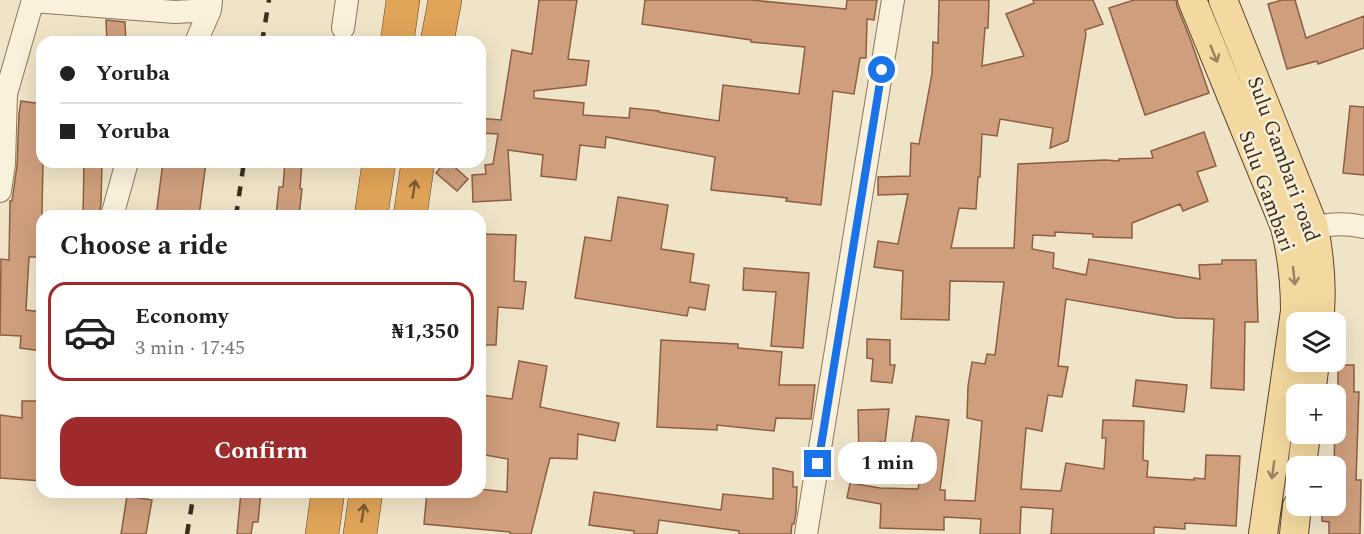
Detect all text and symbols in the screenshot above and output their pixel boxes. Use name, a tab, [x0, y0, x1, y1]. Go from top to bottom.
one-way arrow	[1209, 44, 1220, 63]
route start	[868, 56, 895, 83]
text: Yoruba	[96, 57, 170, 90]
street label: Sulu Gambari road	[1242, 73, 1326, 245]
text: Yoruba	[96, 115, 170, 148]
street label: Sulu Gambari	[1233, 127, 1301, 255]
one-way arrow	[409, 180, 420, 199]
text: Choose a ride	[60, 225, 228, 267]
one-way arrow	[1289, 266, 1300, 286]
text: Economy	[135, 300, 228, 333]
icon: car	[63, 305, 117, 359]
map controls	[1286, 312, 1346, 516]
button: layers	[1286, 312, 1346, 372]
text: ₦1,350	[391, 315, 459, 348]
text: 3 min · 17:45	[135, 333, 245, 363]
button: +	[1286, 384, 1346, 444]
button: Confirm	[60, 417, 462, 486]
callout: 1 min	[839, 443, 938, 485]
text: 1 min	[861, 448, 914, 478]
route end	[804, 450, 831, 477]
button: −	[1286, 456, 1346, 516]
one-way arrow	[1267, 459, 1278, 479]
one-way arrow	[358, 504, 369, 523]

